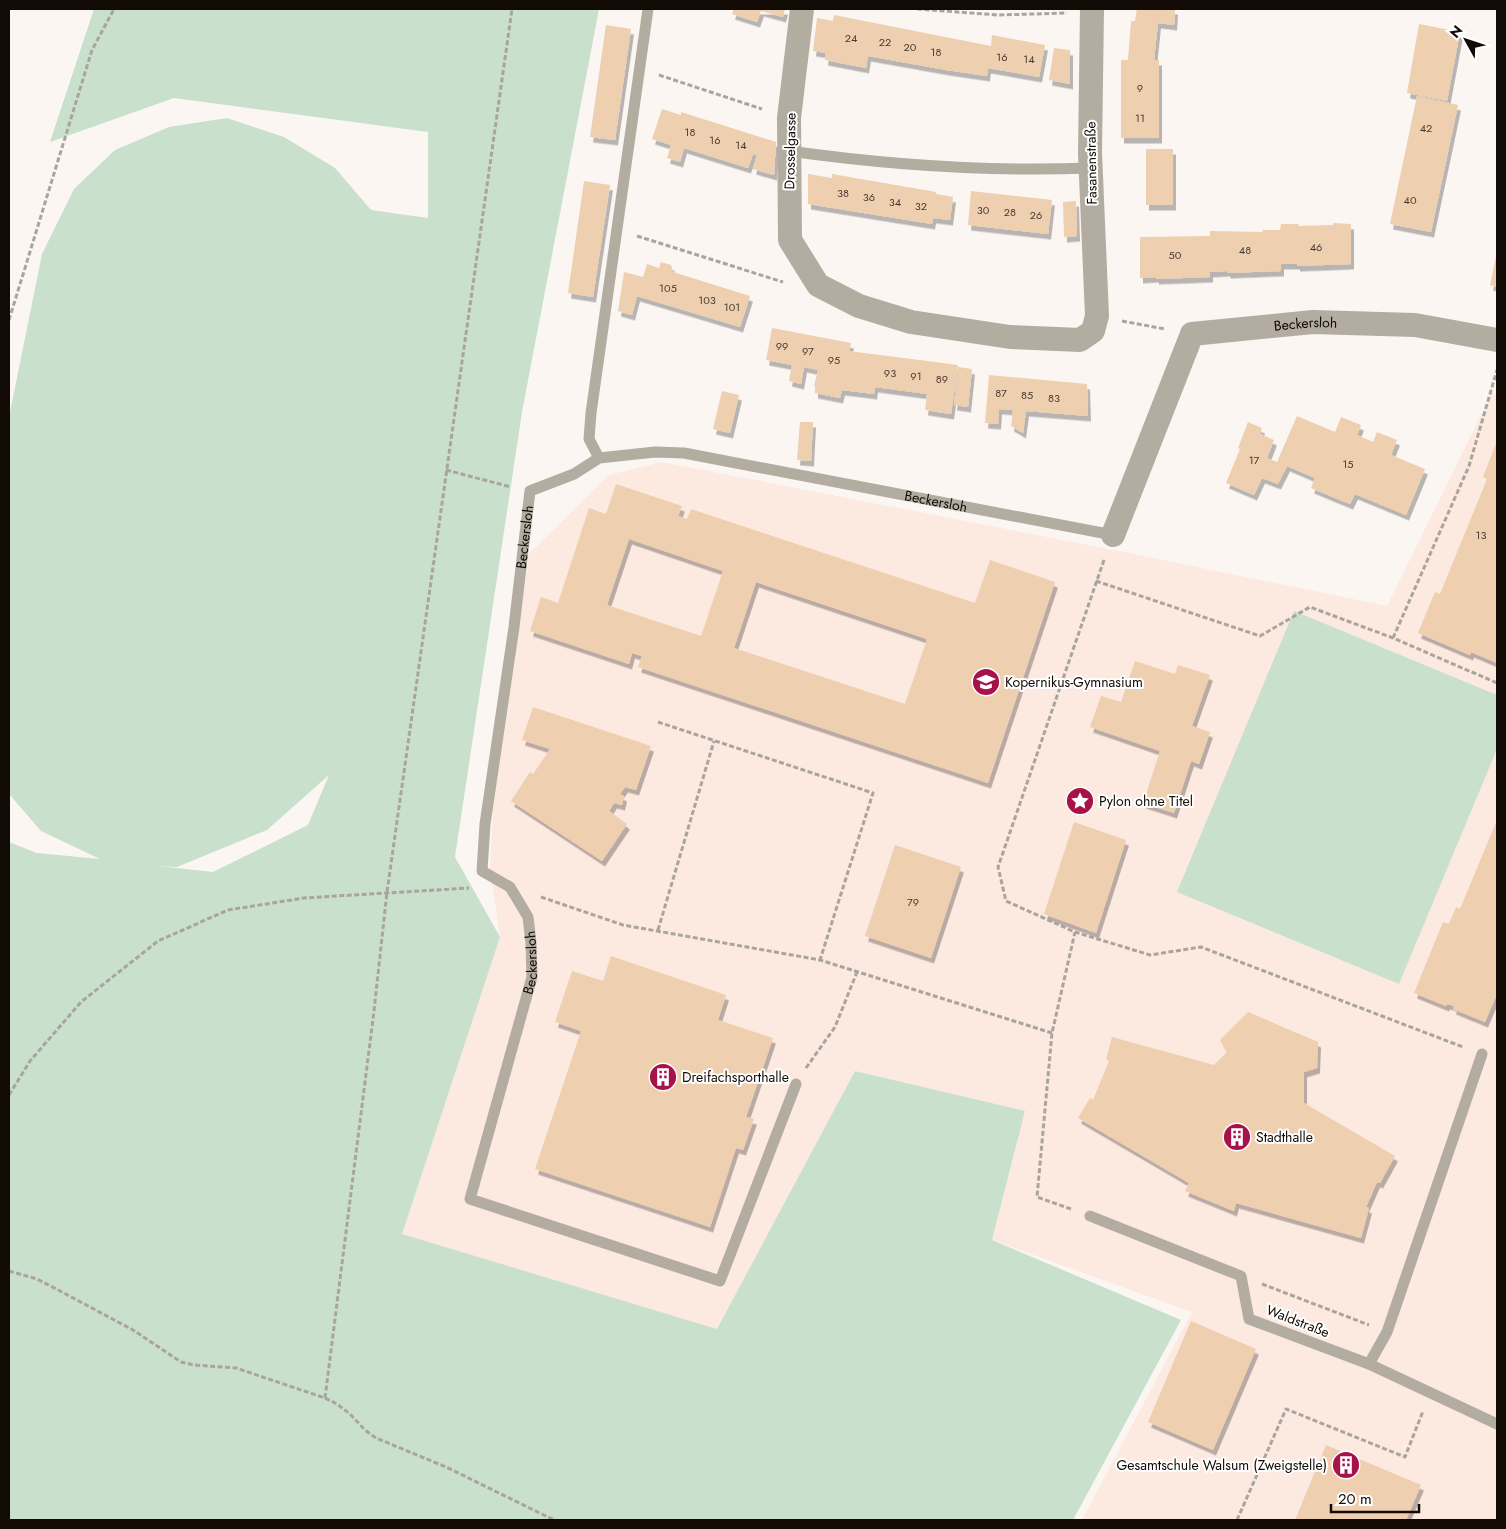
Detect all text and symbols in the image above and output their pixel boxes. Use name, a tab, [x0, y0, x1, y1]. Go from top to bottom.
north arrow	[1441, 15, 1491, 65]
text: N	[1445, 21, 1467, 42]
house number: 24	[845, 30, 858, 46]
house number: 22	[879, 34, 891, 50]
house number: 20	[904, 39, 917, 55]
house number: 18	[931, 44, 941, 60]
house number: 16	[996, 49, 1008, 65]
house number: 14	[1023, 51, 1035, 67]
house number: 9	[1137, 80, 1143, 96]
house number: 11	[1135, 110, 1145, 126]
street label: Drosselgasse	[779, 112, 801, 190]
house number: 42	[1420, 120, 1432, 136]
street label: Fasanenstraße	[1080, 121, 1102, 205]
house number: 18	[685, 124, 695, 140]
house number: 16	[709, 132, 721, 148]
house number: 14	[735, 137, 747, 153]
house number: 38	[837, 185, 849, 201]
house number: 36	[863, 189, 875, 205]
house number: 40	[1403, 192, 1417, 208]
house number: 34	[889, 194, 902, 210]
house number: 32	[915, 198, 927, 214]
house number: 30	[977, 202, 990, 218]
house number: 28	[1004, 204, 1016, 220]
house number: 26	[1030, 207, 1042, 223]
house number: 46	[1310, 239, 1322, 255]
house number: 48	[1239, 242, 1251, 258]
house number: 50	[1169, 247, 1182, 263]
house number: 105	[659, 280, 677, 296]
house number: 103	[698, 292, 716, 308]
house number: 101	[724, 299, 740, 315]
street label: Beckersloh	[1273, 312, 1338, 336]
house number: 99	[776, 338, 788, 354]
house number: 97	[802, 343, 814, 359]
house number: 95	[828, 352, 840, 368]
house number: 93	[884, 365, 896, 381]
house number: 91	[910, 368, 922, 384]
house number: 89	[936, 371, 948, 387]
house number: 87	[995, 385, 1007, 401]
house number: 85	[1021, 387, 1033, 403]
house number: 83	[1048, 390, 1060, 406]
house number: 17	[1249, 452, 1260, 468]
house number: 15	[1342, 456, 1354, 472]
street label: Beckersloh	[903, 485, 969, 517]
street label: Beckersloh	[511, 504, 538, 570]
house number: 13	[1476, 527, 1486, 543]
school or university icon: Kopernikus-Gymnasium	[971, 667, 1001, 697]
place label: Kopernikus-Gymnasium	[1005, 672, 1143, 692]
place icon: Pylon ohne Titel	[1065, 786, 1095, 816]
place label: Pylon ohne Titel	[1099, 791, 1193, 811]
house number: 79	[907, 894, 919, 910]
street label: Beckersloh	[518, 930, 542, 997]
building icon: Dreifachsporthalle	[648, 1062, 678, 1092]
place label: Dreifachsporthalle	[682, 1067, 789, 1087]
building icon: Stadthalle	[1222, 1122, 1252, 1152]
place label: Stadthalle	[1256, 1127, 1313, 1147]
street label: Waldstraße	[1264, 1300, 1332, 1342]
building icon: Gesamtschule Walsum (Zweigstelle)	[1331, 1450, 1361, 1480]
place label: Gesamtschule Walsum (Zweigstelle)	[1116, 1455, 1327, 1475]
scale bar	[1331, 1482, 1418, 1514]
text: 20 m	[1338, 1488, 1372, 1510]

